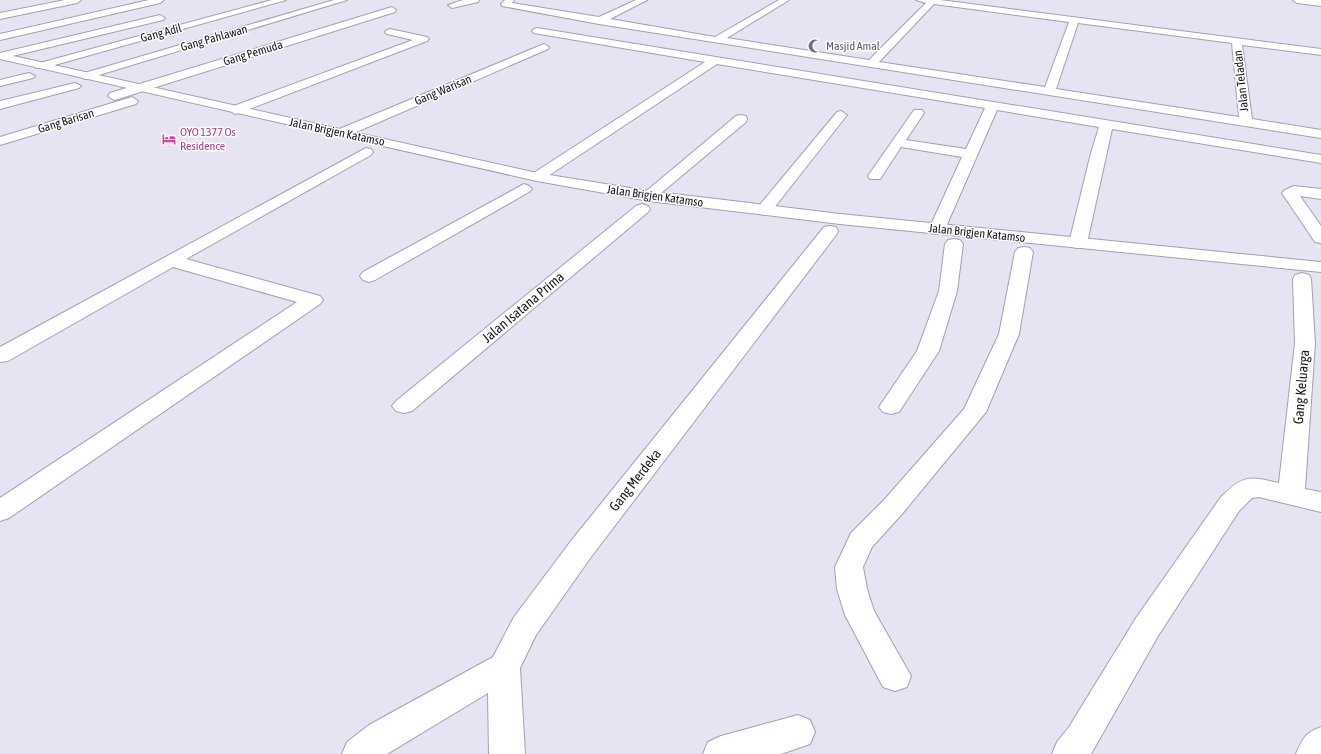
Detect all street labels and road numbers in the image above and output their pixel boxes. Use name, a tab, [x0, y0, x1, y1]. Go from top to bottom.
street label: Gang Adil	[139, 21, 184, 45]
street label: Gang Pahlawan	[179, 22, 249, 54]
street label: Gang Pemuda	[222, 37, 284, 69]
street label: Jalan Teladan	[1231, 50, 1251, 112]
street label: Gang Warisan	[412, 72, 474, 108]
street label: Gang Barisan	[36, 106, 96, 136]
street label: Jalan Brigjen Katamso	[288, 115, 386, 149]
street label: Jalan Brigjen Katamso	[606, 182, 704, 210]
street label: Jalan Brigjen Katamso	[928, 221, 1026, 245]
street label: Jalan Isatana Prima	[479, 268, 567, 346]
street label: Gang Keluarga	[1290, 349, 1312, 425]
street label: Gang Merdeka	[606, 446, 664, 514]

